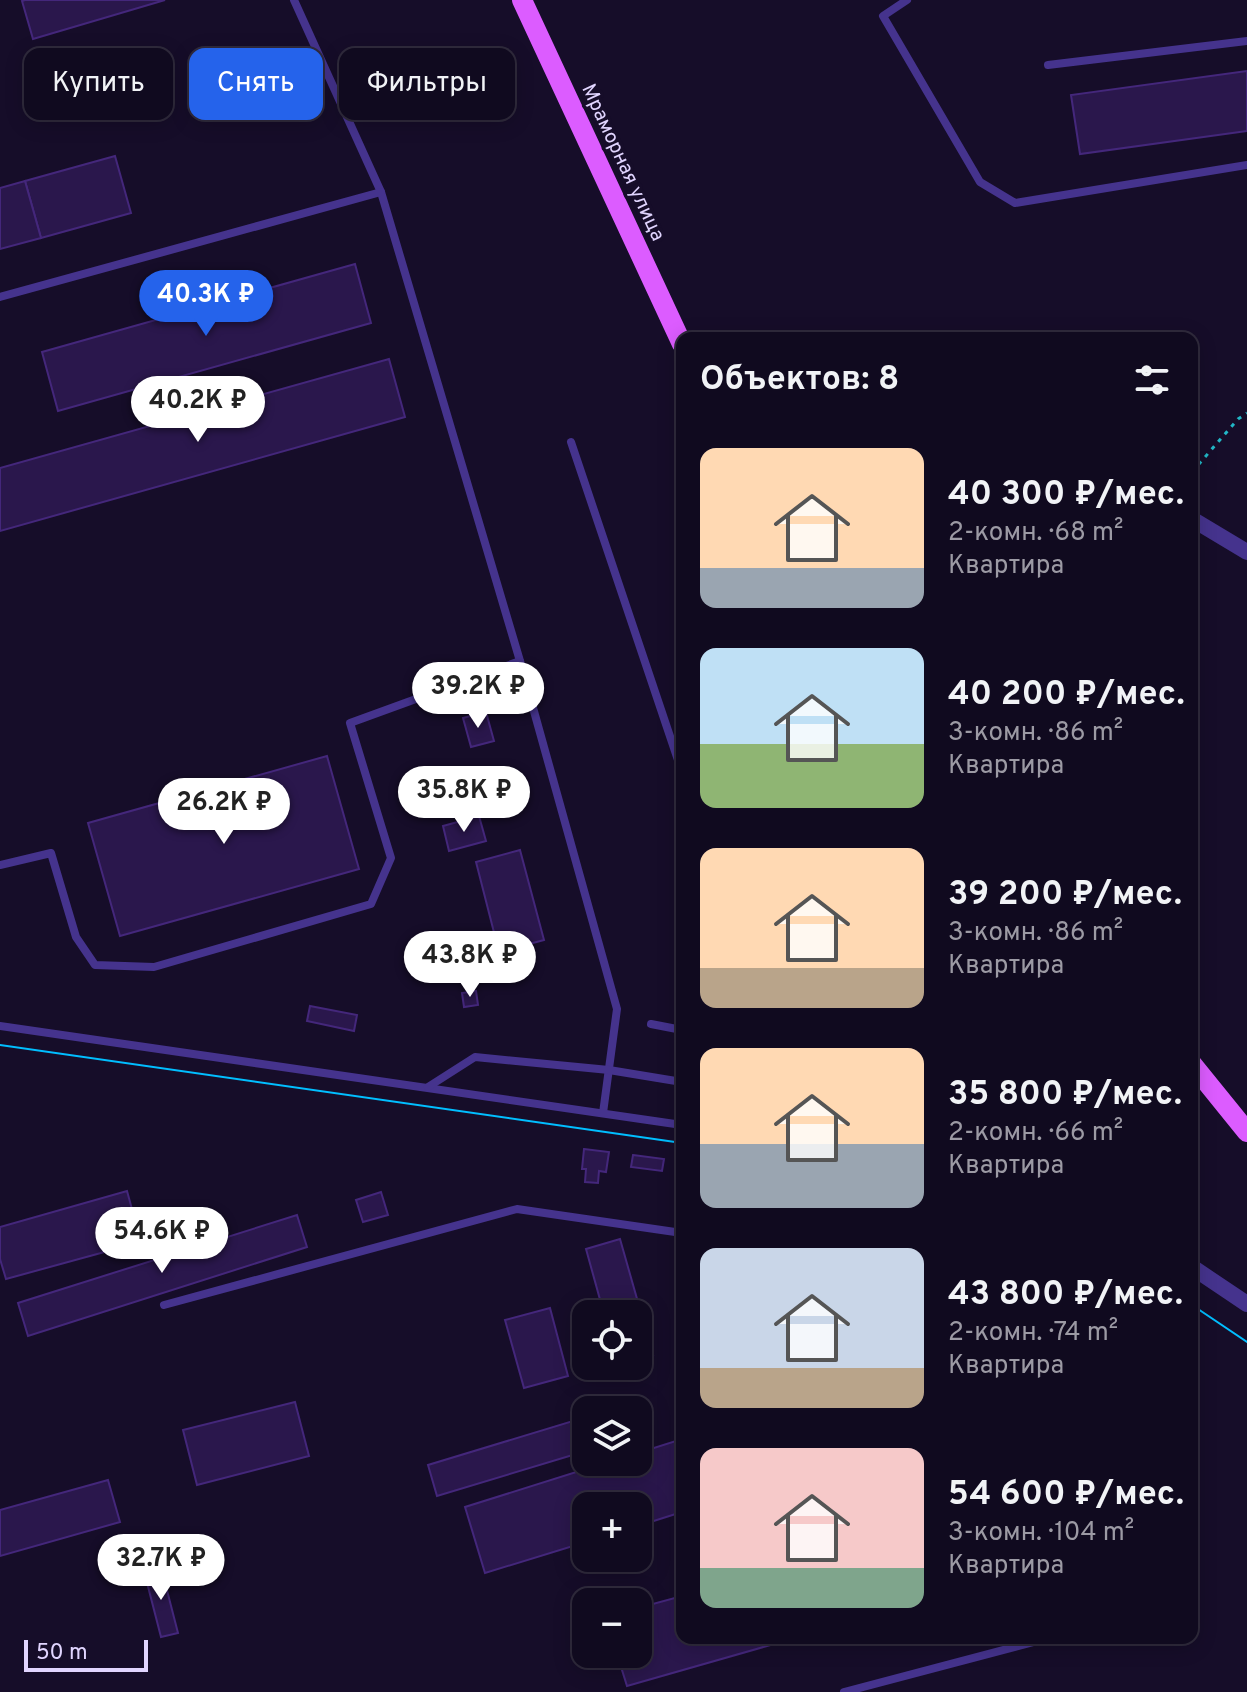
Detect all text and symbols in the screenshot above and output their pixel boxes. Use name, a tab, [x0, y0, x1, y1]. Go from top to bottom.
chip: Купить	[24, 48, 173, 120]
chip: Снять	[189, 48, 323, 120]
chip: Фильтры	[339, 48, 515, 120]
street label: Мраморная улица	[574, 80, 670, 246]
pin: 40.3K ₽	[132, 270, 280, 338]
text: 40.3K ₽	[157, 279, 255, 312]
icon: filters	[1130, 358, 1174, 402]
text: Объектов: 8	[700, 359, 899, 402]
pin: 40.2K ₽	[124, 376, 272, 444]
text: 40.2K ₽	[149, 385, 247, 418]
text: 40 300 ₽/мес.	[948, 474, 1184, 517]
icon: home	[764, 480, 860, 576]
text: 2-комн. · 68 m²	[948, 517, 1124, 550]
text: Квартира	[948, 550, 1064, 583]
pin: 39.2K ₽	[404, 662, 552, 730]
text: 39.2K ₽	[430, 671, 526, 704]
text: 40 200 ₽/мес.	[948, 674, 1185, 717]
icon: home	[764, 680, 860, 776]
text: 3-комн. · 86 m²	[948, 717, 1123, 750]
text: Квартира	[948, 750, 1064, 783]
pin: 35.8K ₽	[390, 766, 538, 834]
text: 35.8K ₽	[416, 775, 512, 808]
pin: 26.2K ₽	[150, 778, 298, 846]
text: 26.2K ₽	[176, 787, 272, 820]
text: 39 200 ₽/мес.	[948, 874, 1182, 917]
icon: home	[764, 880, 860, 976]
text: 3-комн. · 86 m²	[948, 917, 1123, 950]
pin: 43.8K ₽	[396, 931, 544, 999]
text: 43.8K ₽	[422, 940, 518, 973]
text: Квартира	[948, 950, 1064, 983]
text: 35 800 ₽/мес.	[948, 1074, 1182, 1117]
icon: home	[764, 1080, 860, 1176]
text: 2-комн. · 66 m²	[948, 1117, 1123, 1150]
text: Квартира	[948, 1150, 1064, 1183]
pin: 54.6K ₽	[88, 1207, 236, 1275]
text: 54.6K ₽	[113, 1216, 211, 1249]
text: 43 800 ₽/мес.	[948, 1274, 1183, 1317]
icon: home	[764, 1280, 860, 1376]
map controls	[572, 1300, 652, 1668]
button: locate	[572, 1300, 652, 1380]
text: 2-комн. · 74 m²	[948, 1317, 1118, 1350]
text: Квартира	[948, 1350, 1064, 1383]
button: layers	[572, 1396, 652, 1476]
text: 54 600 ₽/мес.	[948, 1474, 1184, 1517]
icon: home	[764, 1480, 860, 1576]
button: +	[572, 1492, 652, 1572]
text: 3-комн. · 104 m²	[948, 1517, 1134, 1550]
pin: 32.7K ₽	[87, 1534, 235, 1602]
text: 32.7K ₽	[116, 1543, 206, 1576]
text: Квартира	[948, 1550, 1064, 1583]
button: −	[572, 1588, 652, 1668]
scale bar	[24, 1636, 148, 1672]
text: 50 m	[36, 1640, 88, 1667]

